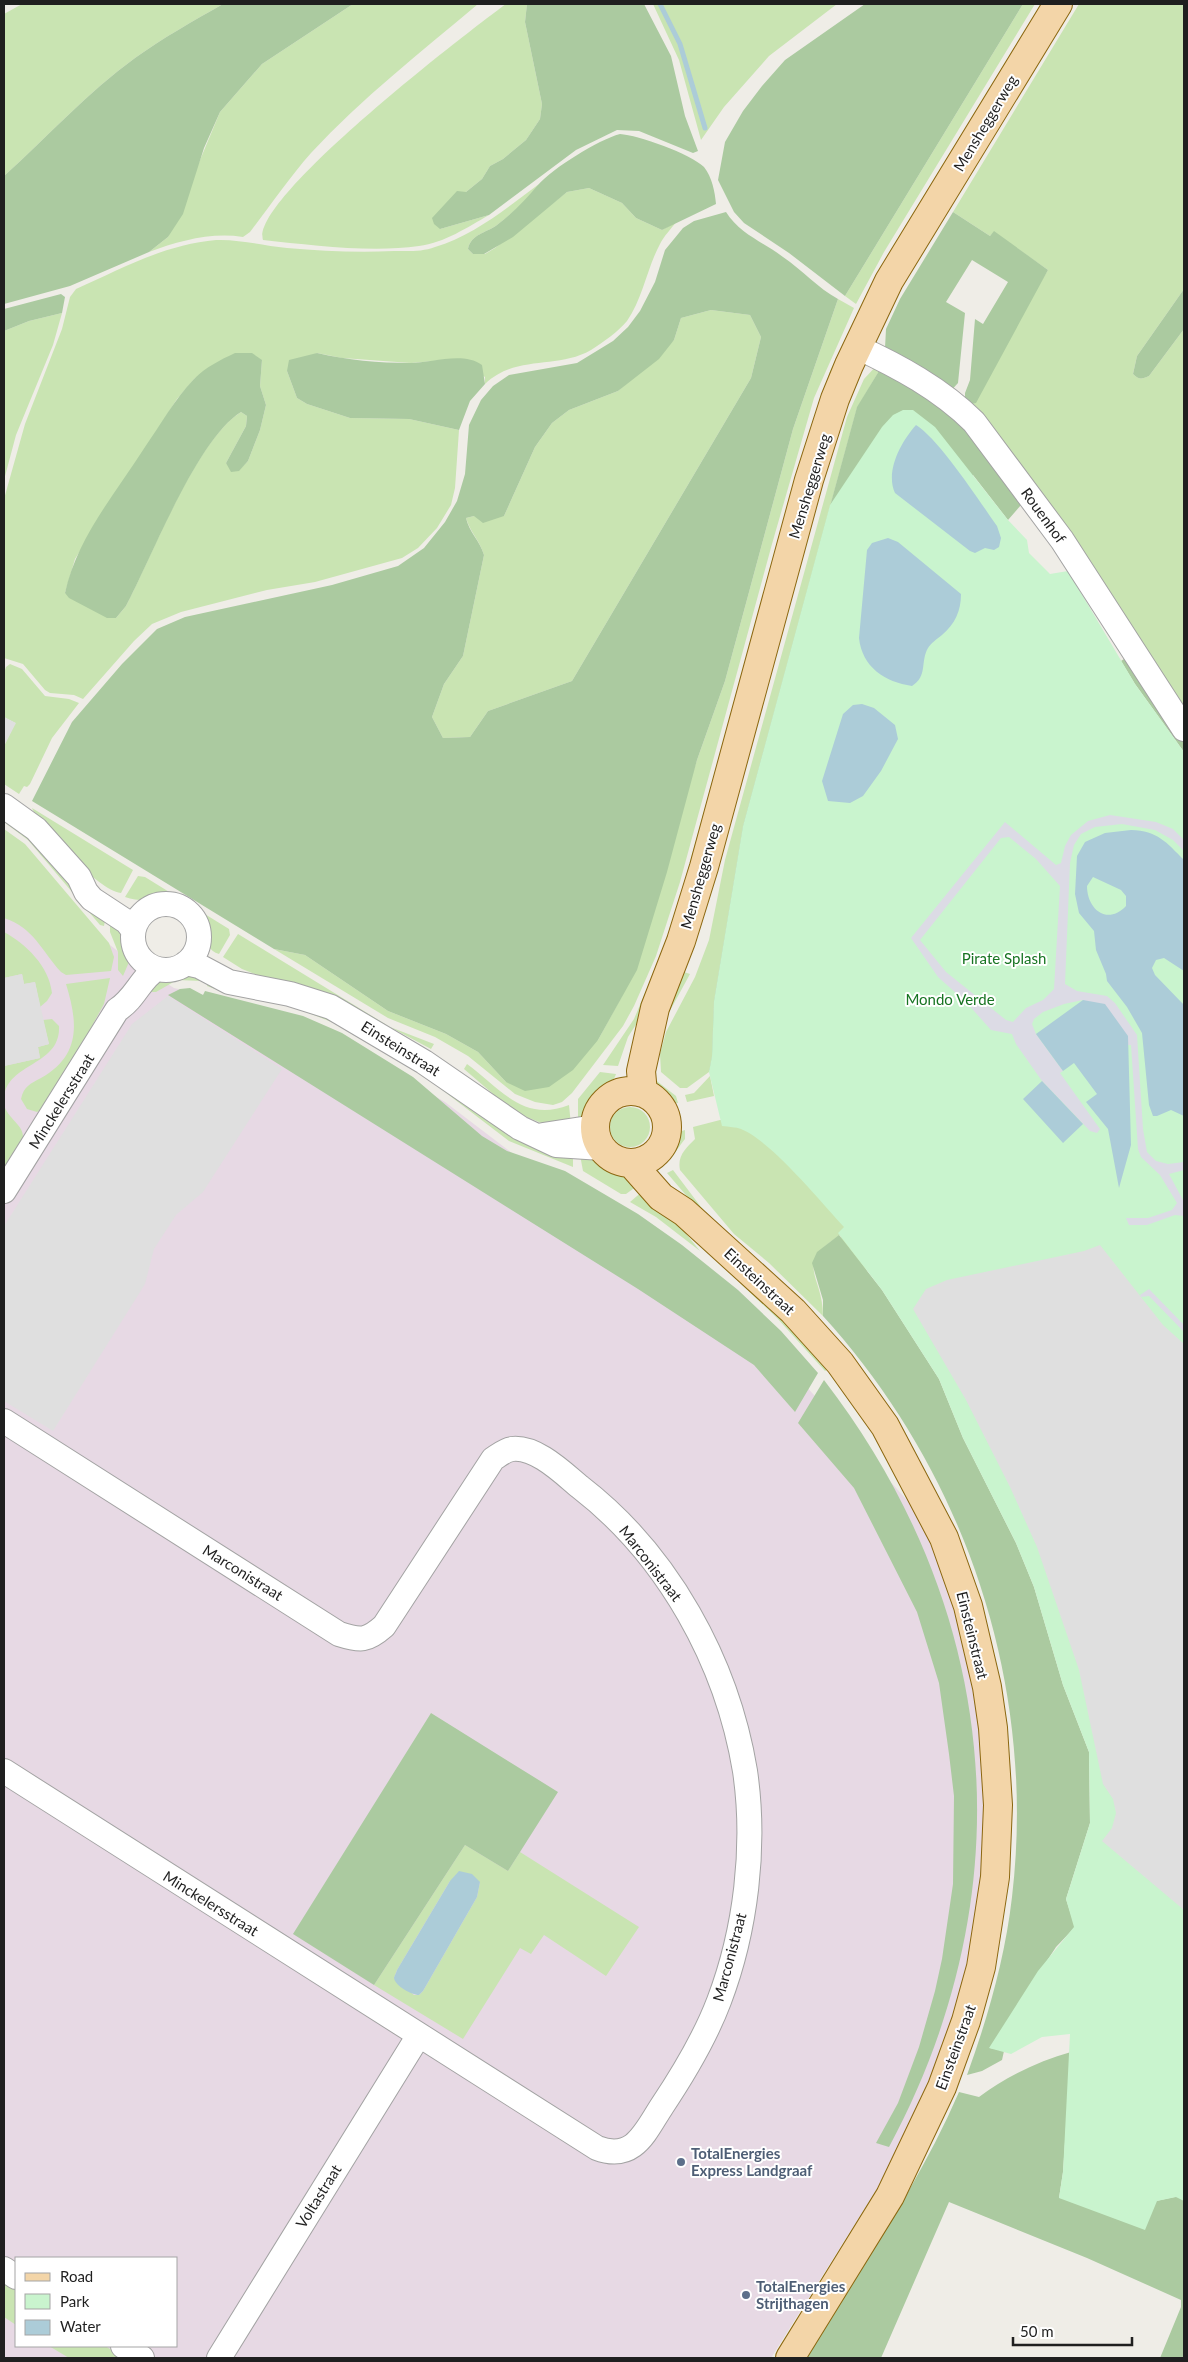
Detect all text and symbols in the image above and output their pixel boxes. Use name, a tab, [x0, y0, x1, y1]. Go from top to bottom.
street label: Mensheggerweg	[949, 71, 1021, 174]
street label: Mensheggerweg	[784, 431, 834, 541]
street label: Rouenhof	[1018, 484, 1071, 547]
street label: Mensheggerweg	[676, 821, 724, 931]
park label: Pirate Splash	[962, 949, 1046, 967]
park label: Mondo Verde	[905, 990, 995, 1008]
street label: Einsteinstraat	[358, 1017, 444, 1080]
street label: Minckelersstraat	[25, 1050, 98, 1152]
street label: Einsteinstraat	[721, 1244, 799, 1319]
street label: Marconistraat	[616, 1522, 687, 1605]
street label: Marconistraat	[200, 1540, 287, 1604]
street label: Einsteinstraat	[953, 1589, 993, 1681]
street label: Minckelersstraat	[160, 1867, 262, 1940]
street label: Marconistraat	[709, 1910, 750, 2003]
street label: Einsteinstraat	[931, 2001, 979, 2092]
place label: TotalEnergies Express Landgraaf	[691, 2144, 813, 2179]
marker: TotalEnergies Express Landgraaf	[675, 2156, 687, 2168]
street label: Voltastraat	[291, 2160, 345, 2231]
legend	[15, 2257, 178, 2347]
text: Road	[60, 2267, 93, 2285]
place label: TotalEnergies Strijthagen	[756, 2277, 846, 2312]
marker: TotalEnergies Strijthagen	[740, 2289, 752, 2301]
text: Park	[60, 2292, 90, 2310]
scale bar	[1013, 2314, 1132, 2346]
text: Water	[60, 2317, 101, 2335]
text: 50 m	[1020, 2322, 1054, 2340]

